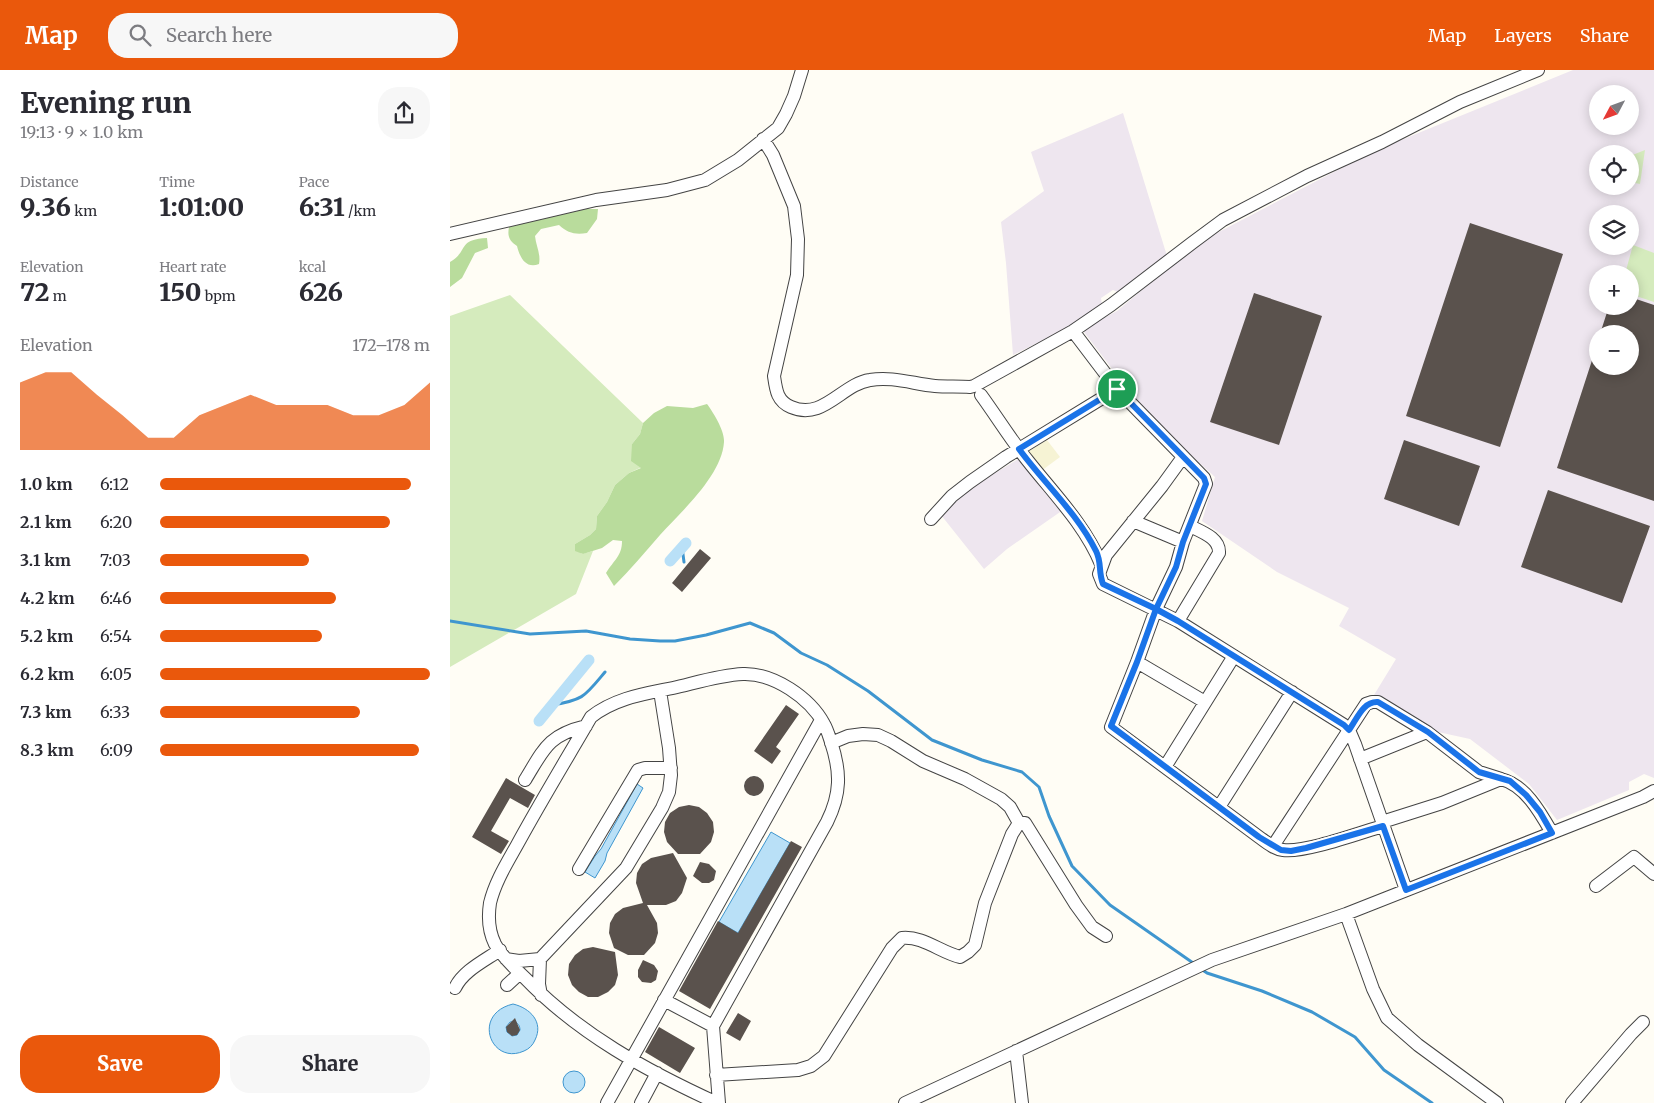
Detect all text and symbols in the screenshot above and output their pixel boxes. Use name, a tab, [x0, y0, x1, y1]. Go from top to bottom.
search box	[108, 13, 458, 58]
text: Map	[25, 20, 78, 51]
icon: search	[126, 21, 154, 49]
text: Search here	[166, 23, 272, 47]
text: Map	[1428, 24, 1466, 47]
text: Layers	[1494, 24, 1552, 47]
text: Share	[1580, 24, 1629, 47]
text: Evening run	[20, 85, 191, 121]
north arrow	[1589, 85, 1639, 135]
map controls	[1589, 85, 1639, 375]
button: share	[378, 87, 430, 139]
text: 19:13 · 9 × 1.0 km	[20, 122, 143, 142]
button: locate	[1589, 145, 1639, 195]
text: Distance	[20, 173, 79, 191]
text: Time	[159, 173, 195, 191]
text: Pace	[299, 173, 329, 191]
text: 9.36	[20, 191, 71, 223]
text: 1:01:00	[159, 191, 244, 223]
text: 6:31	[299, 191, 345, 223]
text: km	[71, 202, 97, 220]
text: /km	[345, 202, 376, 220]
button: layers	[1589, 205, 1639, 255]
text: Elevation	[20, 258, 84, 276]
text: Heart rate	[159, 258, 226, 276]
text: kcal	[299, 258, 326, 276]
button: +	[1589, 265, 1639, 315]
text: 72	[20, 276, 49, 308]
text: 150	[159, 276, 202, 308]
text: 626	[299, 276, 343, 308]
text: m	[49, 287, 67, 305]
text: bpm	[202, 287, 236, 305]
button: −	[1589, 325, 1639, 375]
text: Elevation	[20, 335, 93, 355]
text: 172–178 m	[352, 335, 430, 355]
pin	[1096, 368, 1138, 410]
icon: arrive	[1103, 375, 1131, 403]
text: 1.0 km	[20, 474, 73, 494]
text: 6:12	[100, 474, 129, 494]
text: 2.1 km	[20, 512, 71, 532]
text: 6:20	[100, 512, 132, 532]
text: 3.1 km	[20, 550, 71, 570]
text: 7:03	[100, 550, 131, 570]
text: 4.2 km	[20, 588, 75, 608]
text: 6:46	[100, 588, 132, 608]
text: 5.2 km	[20, 626, 73, 646]
text: 6:54	[100, 626, 132, 646]
text: 6.2 km	[20, 664, 74, 684]
text: 6:05	[100, 664, 132, 684]
text: 7.3 km	[20, 702, 72, 722]
text: 6:33	[100, 702, 130, 722]
text: 8.3 km	[20, 740, 74, 760]
text: 6:09	[100, 740, 133, 760]
button: Save	[20, 1035, 220, 1093]
button: Share	[230, 1035, 430, 1093]

